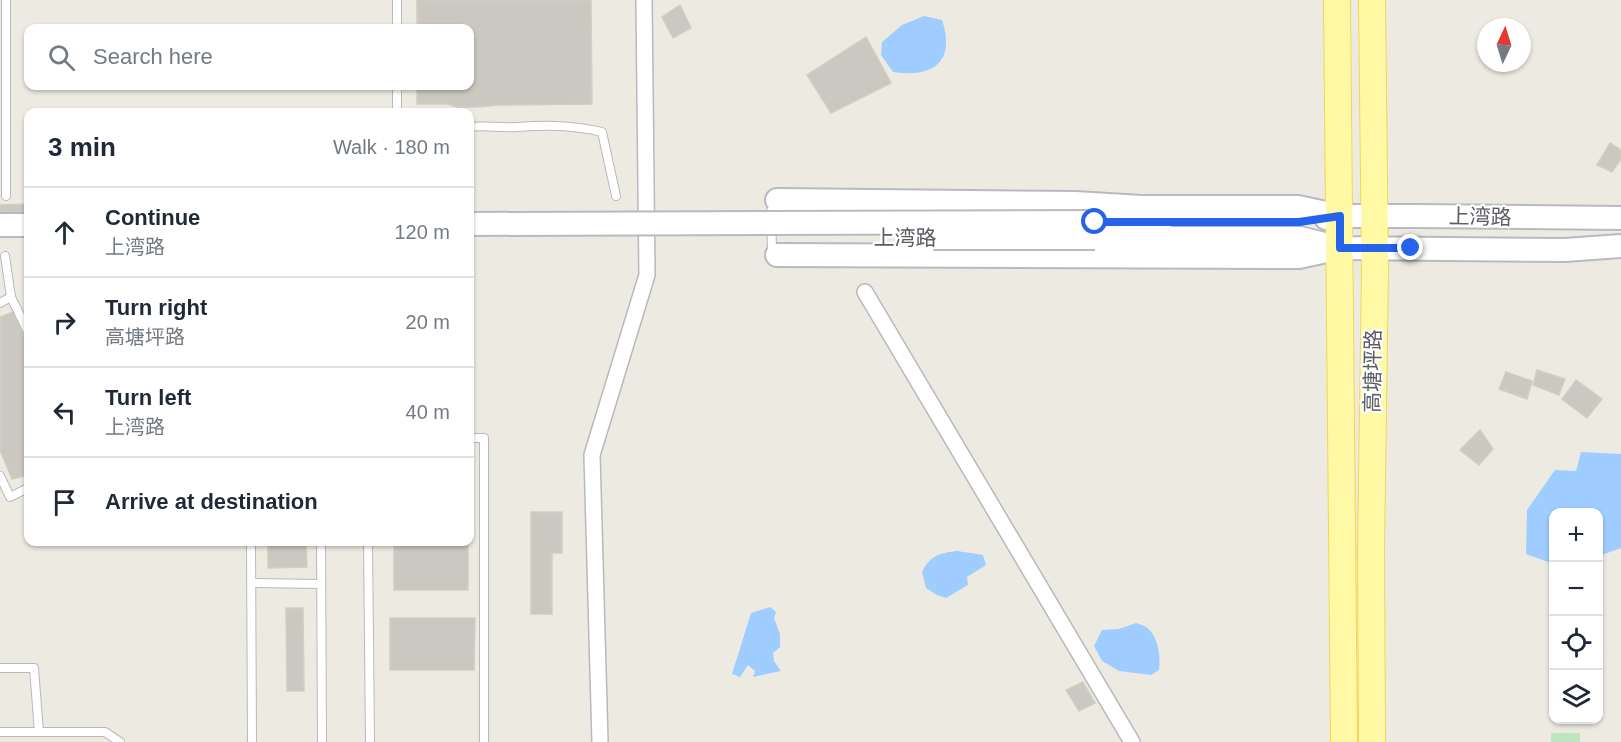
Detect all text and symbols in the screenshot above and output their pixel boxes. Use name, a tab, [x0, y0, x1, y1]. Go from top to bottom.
north arrow	[1477, 18, 1531, 72]
search box	[24, 24, 474, 90]
icon: search	[45, 41, 78, 74]
text: Search here	[93, 44, 213, 69]
text: 3 min	[48, 132, 116, 162]
text: Walk · 180 m	[333, 136, 450, 158]
street label: 上湾路	[1448, 204, 1512, 229]
text: Continue	[105, 205, 200, 230]
route start	[1081, 208, 1107, 234]
icon: ahead	[48, 216, 81, 249]
text: 120 m	[394, 221, 450, 243]
street label: 上湾路	[874, 226, 937, 249]
route end	[1397, 234, 1423, 260]
text: 上湾路	[105, 236, 165, 258]
text: Turn right	[105, 295, 207, 320]
icon: right	[48, 306, 81, 339]
text: 20 m	[406, 311, 450, 333]
text: 高塘坪路	[105, 326, 185, 348]
street label: 高塘坪路	[1360, 329, 1385, 413]
text: Turn left	[105, 385, 191, 410]
icon: left	[48, 396, 81, 429]
text: 40 m	[406, 401, 450, 423]
text: 上湾路	[105, 416, 165, 438]
icon: arrive	[48, 486, 81, 519]
text: Arrive at destination	[105, 489, 318, 514]
map controls	[1549, 508, 1603, 724]
button: +	[1549, 508, 1603, 562]
button: −	[1549, 562, 1603, 616]
button: locate	[1549, 616, 1603, 670]
button: layers	[1549, 670, 1603, 724]

